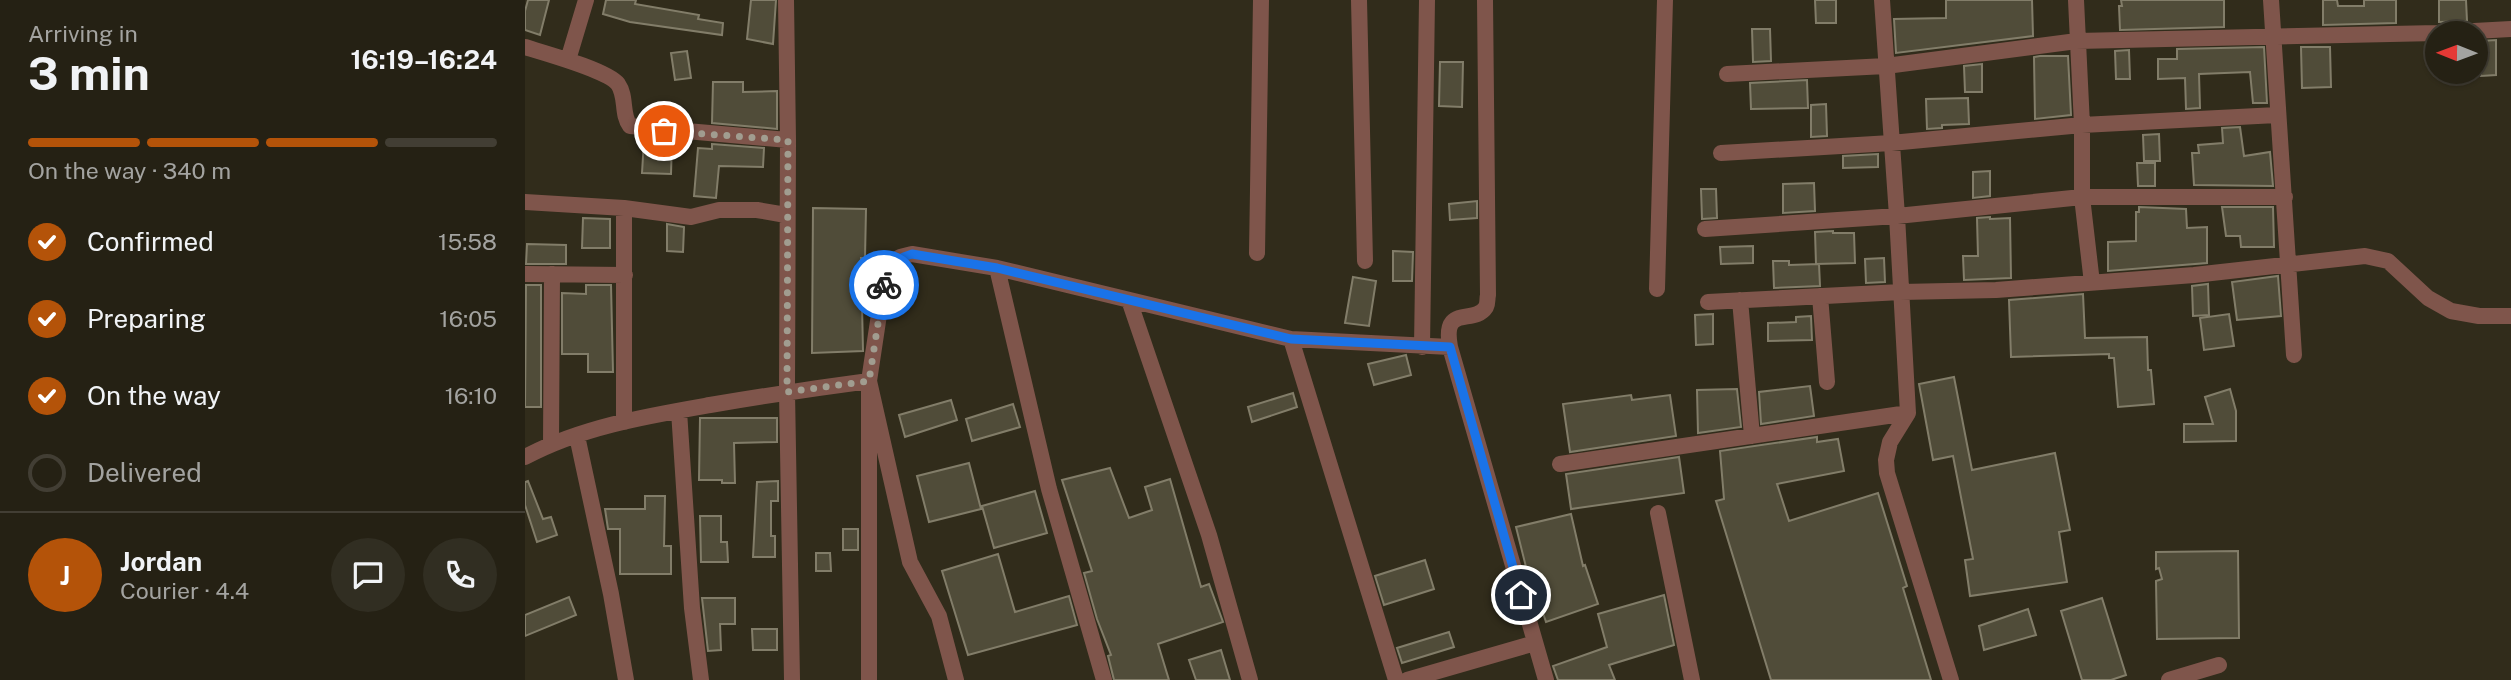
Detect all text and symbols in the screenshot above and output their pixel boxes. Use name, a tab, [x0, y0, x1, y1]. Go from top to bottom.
text: Arriving in	[28, 20, 138, 47]
north arrow	[2425, 21, 2489, 84]
map controls	[2425, 21, 2488, 84]
text: 16:19–16:24	[350, 44, 497, 75]
text: 3 min	[28, 46, 150, 100]
pin	[634, 101, 694, 161]
icon: bag	[645, 112, 683, 150]
text: On the way · 340 m	[28, 157, 231, 184]
icon: check	[28, 223, 66, 261]
text: Confirmed	[87, 226, 214, 257]
text: 15:58	[438, 228, 497, 255]
courier	[849, 250, 919, 320]
icon: bike	[865, 266, 903, 304]
icon: check	[28, 300, 66, 338]
text: Preparing	[87, 303, 206, 334]
text: 16:05	[439, 305, 497, 332]
icon: check	[28, 377, 66, 415]
text: On the way	[87, 380, 221, 411]
text: 16:10	[445, 382, 497, 409]
text: Delivered	[87, 457, 202, 488]
button: chat	[331, 538, 405, 612]
button: phone	[423, 538, 497, 612]
text: Jordan	[120, 546, 202, 577]
text: J	[60, 560, 70, 591]
pin	[1491, 565, 1551, 625]
icon: home	[1502, 576, 1540, 614]
text: Courier · 4.4	[120, 577, 249, 604]

